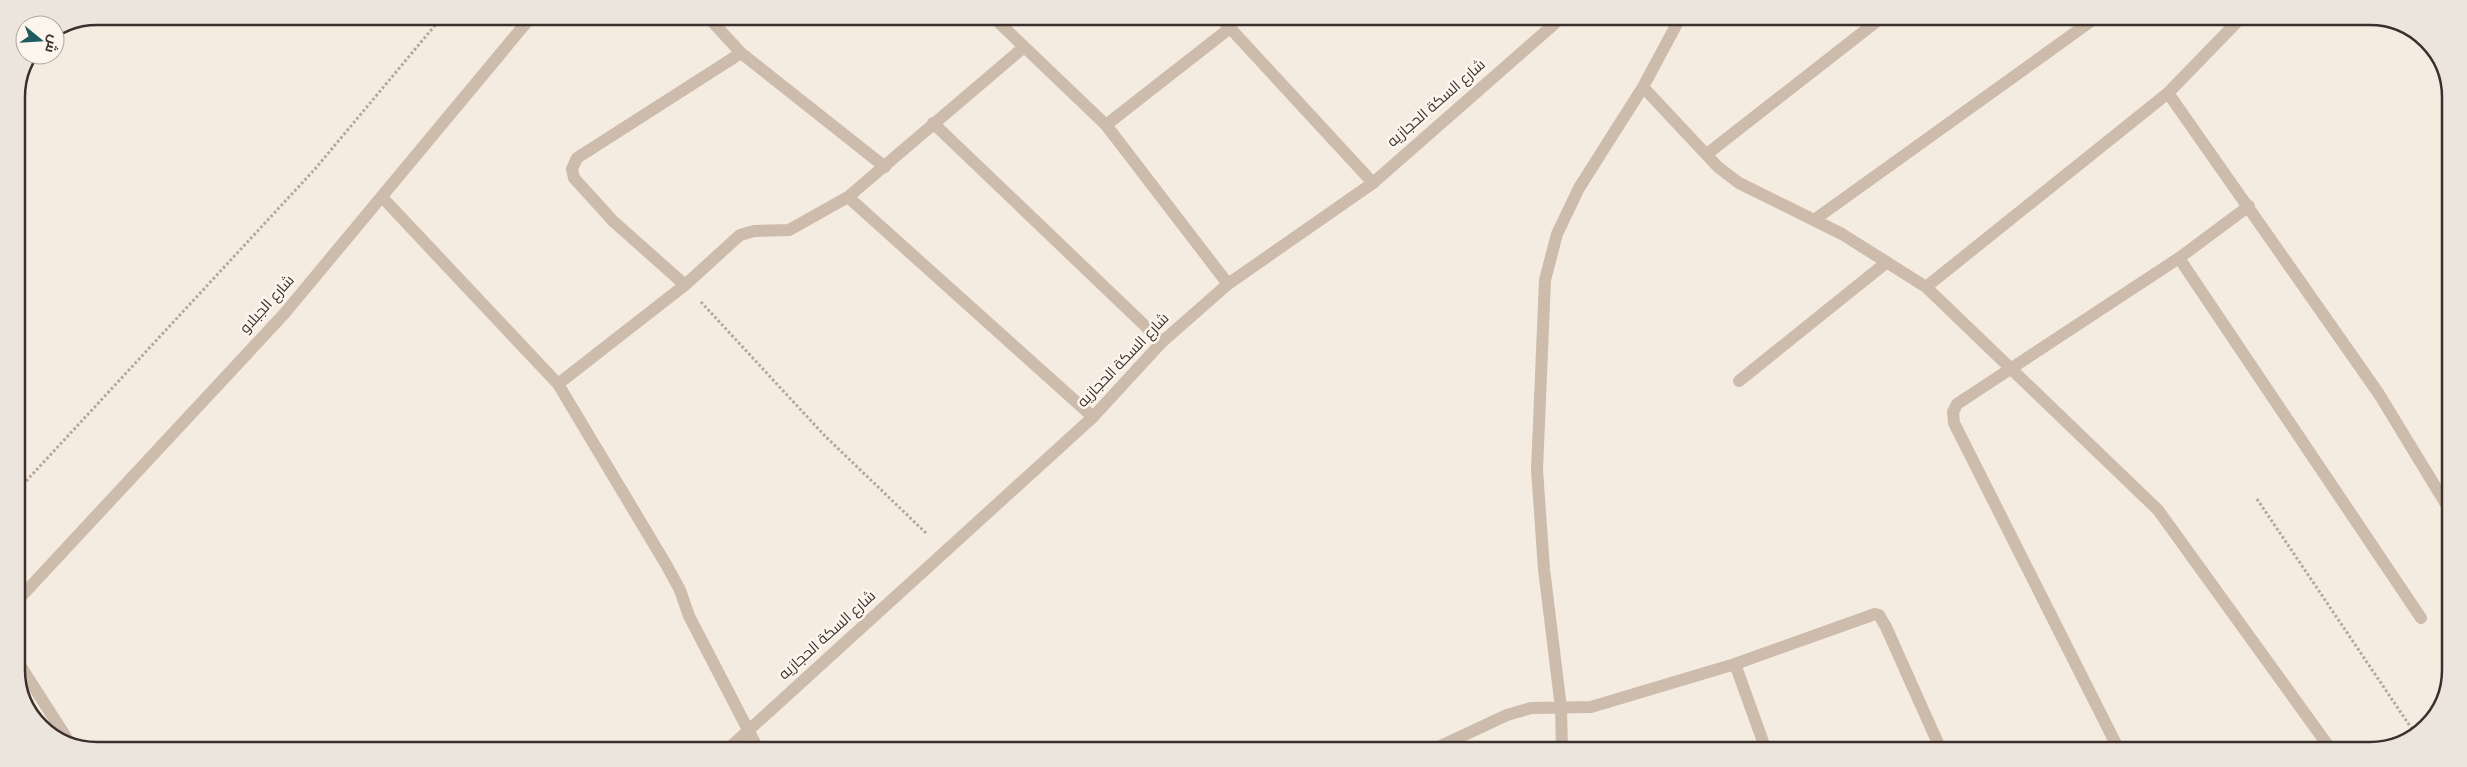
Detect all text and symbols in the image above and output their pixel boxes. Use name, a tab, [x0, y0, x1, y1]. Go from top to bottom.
north arrow	[15, 15, 65, 65]
text: ش	[40, 32, 63, 55]
street label: شارع السكة الحجازيه	[1384, 56, 1490, 152]
street label: شارع الجبلاو	[237, 272, 299, 338]
street label: شارع السكة الحجازيه	[1074, 310, 1174, 412]
street label: شارع السكة الحجازيه	[775, 587, 881, 685]

